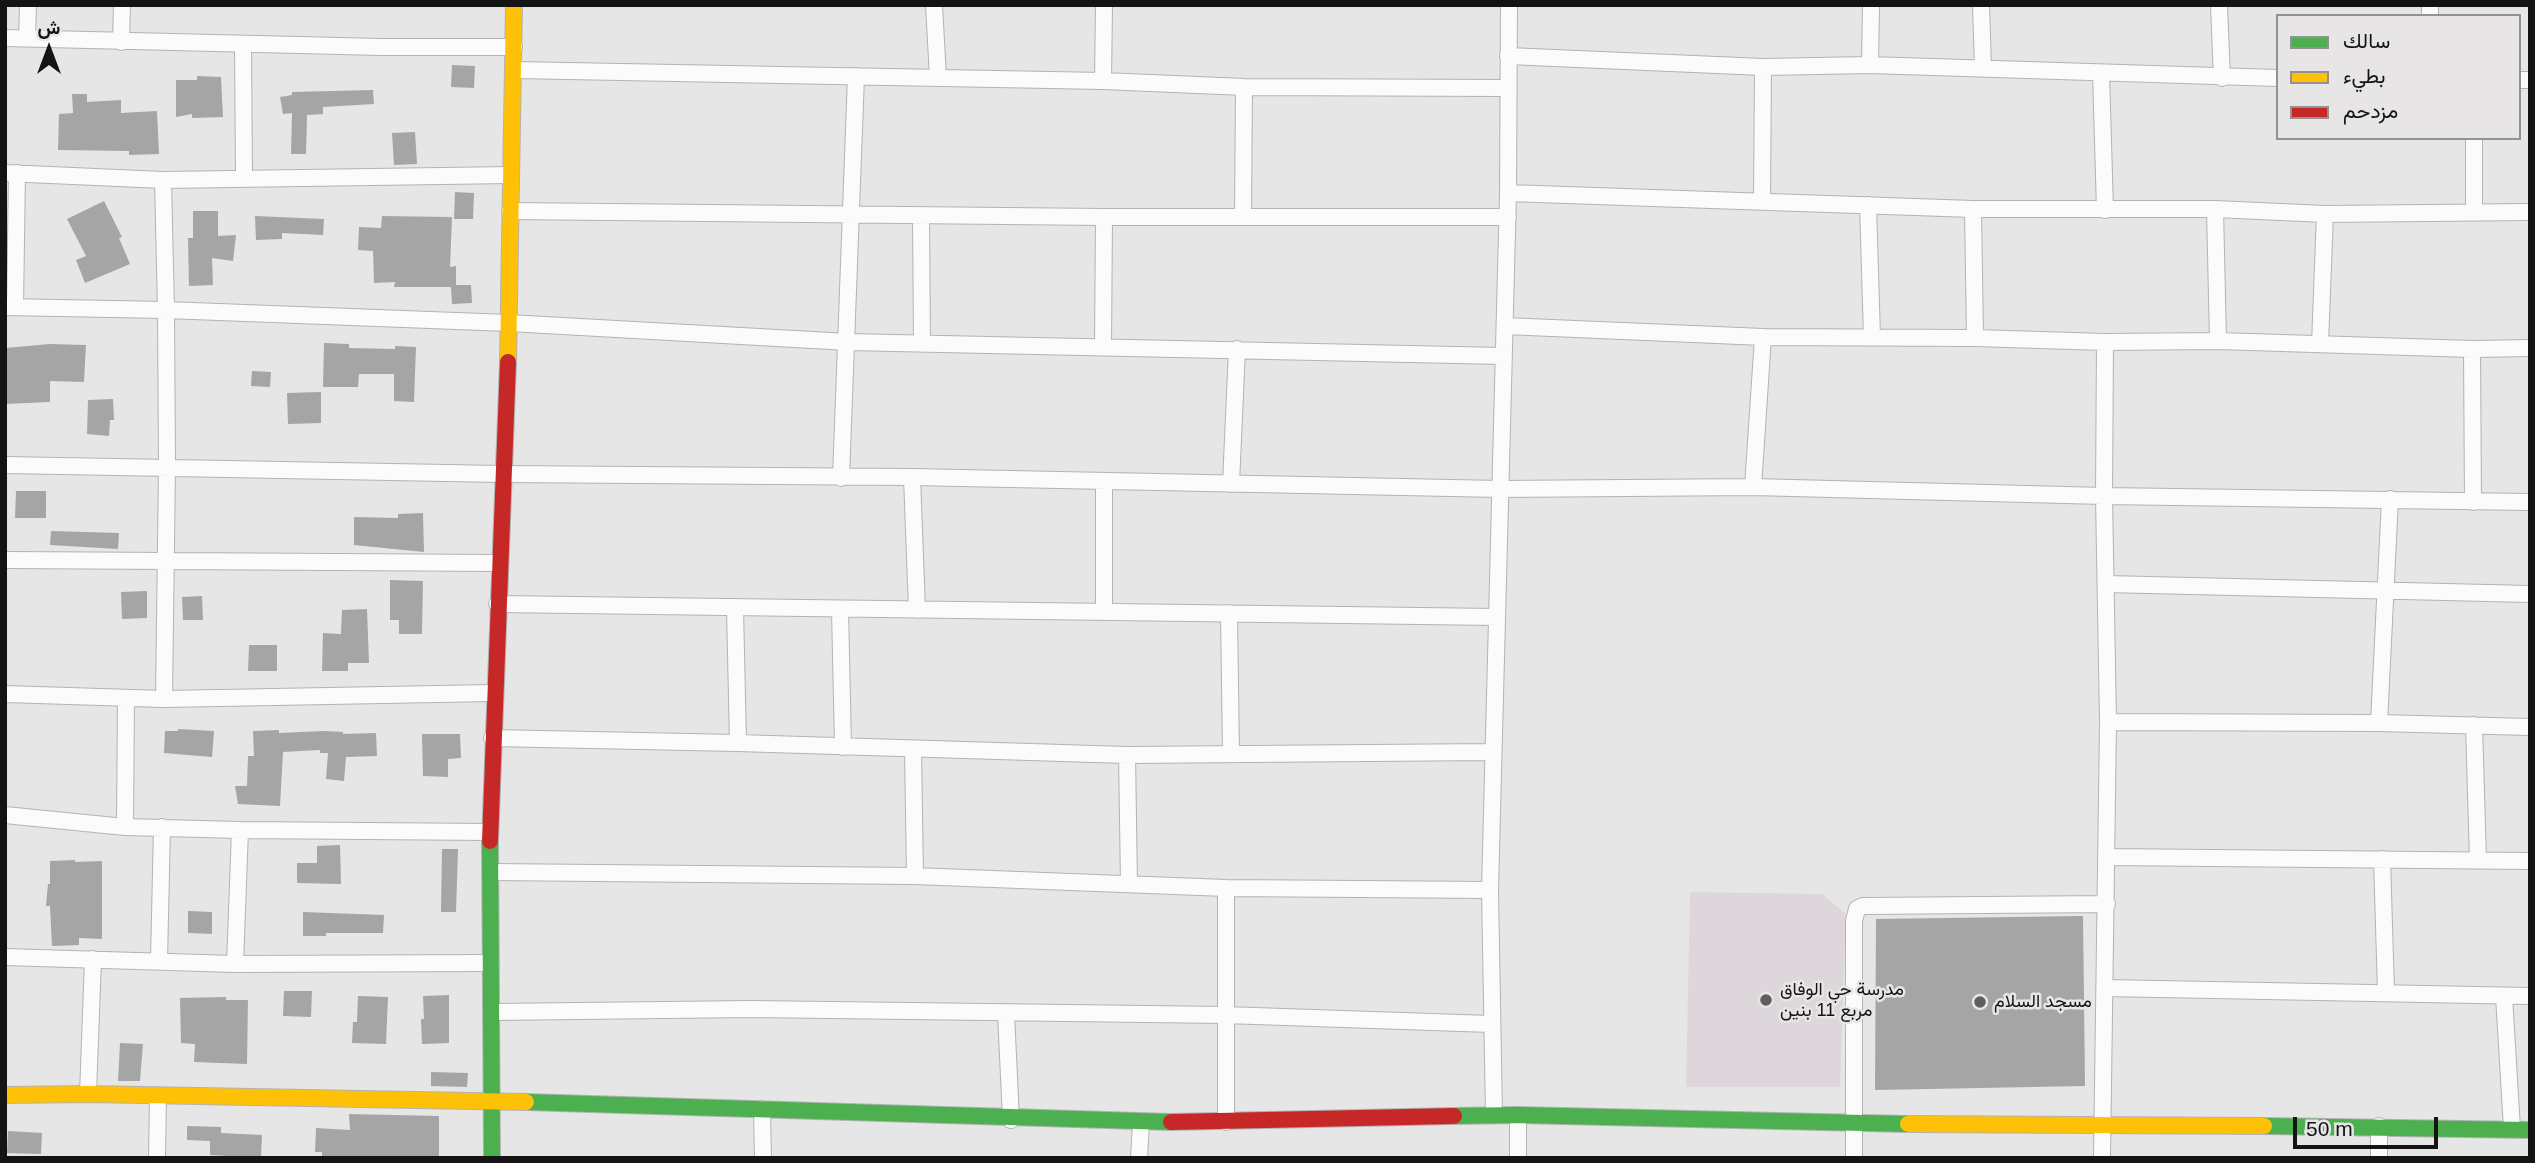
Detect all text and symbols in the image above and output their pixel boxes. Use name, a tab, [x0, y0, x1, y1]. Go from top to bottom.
north arrow	[14, 14, 84, 84]
legend	[2276, 14, 2521, 140]
text: ش	[38, 17, 60, 38]
text: سالك	[2343, 29, 2390, 52]
text: بطيء	[2343, 64, 2386, 87]
text: مزدحم	[2343, 99, 2398, 122]
place label: مدرسة حي الوفاق مربع 11 بنين	[1780, 979, 1904, 1021]
place label: مسجد السلام	[1994, 991, 2092, 1013]
marker: مدرسة حي الوفاق مربع 11 بنين	[1758, 992, 1774, 1008]
marker: مسجد السلام	[1972, 994, 1988, 1010]
scale bar	[2297, 1104, 2442, 1148]
text: 50 m	[2306, 1117, 2353, 1140]

